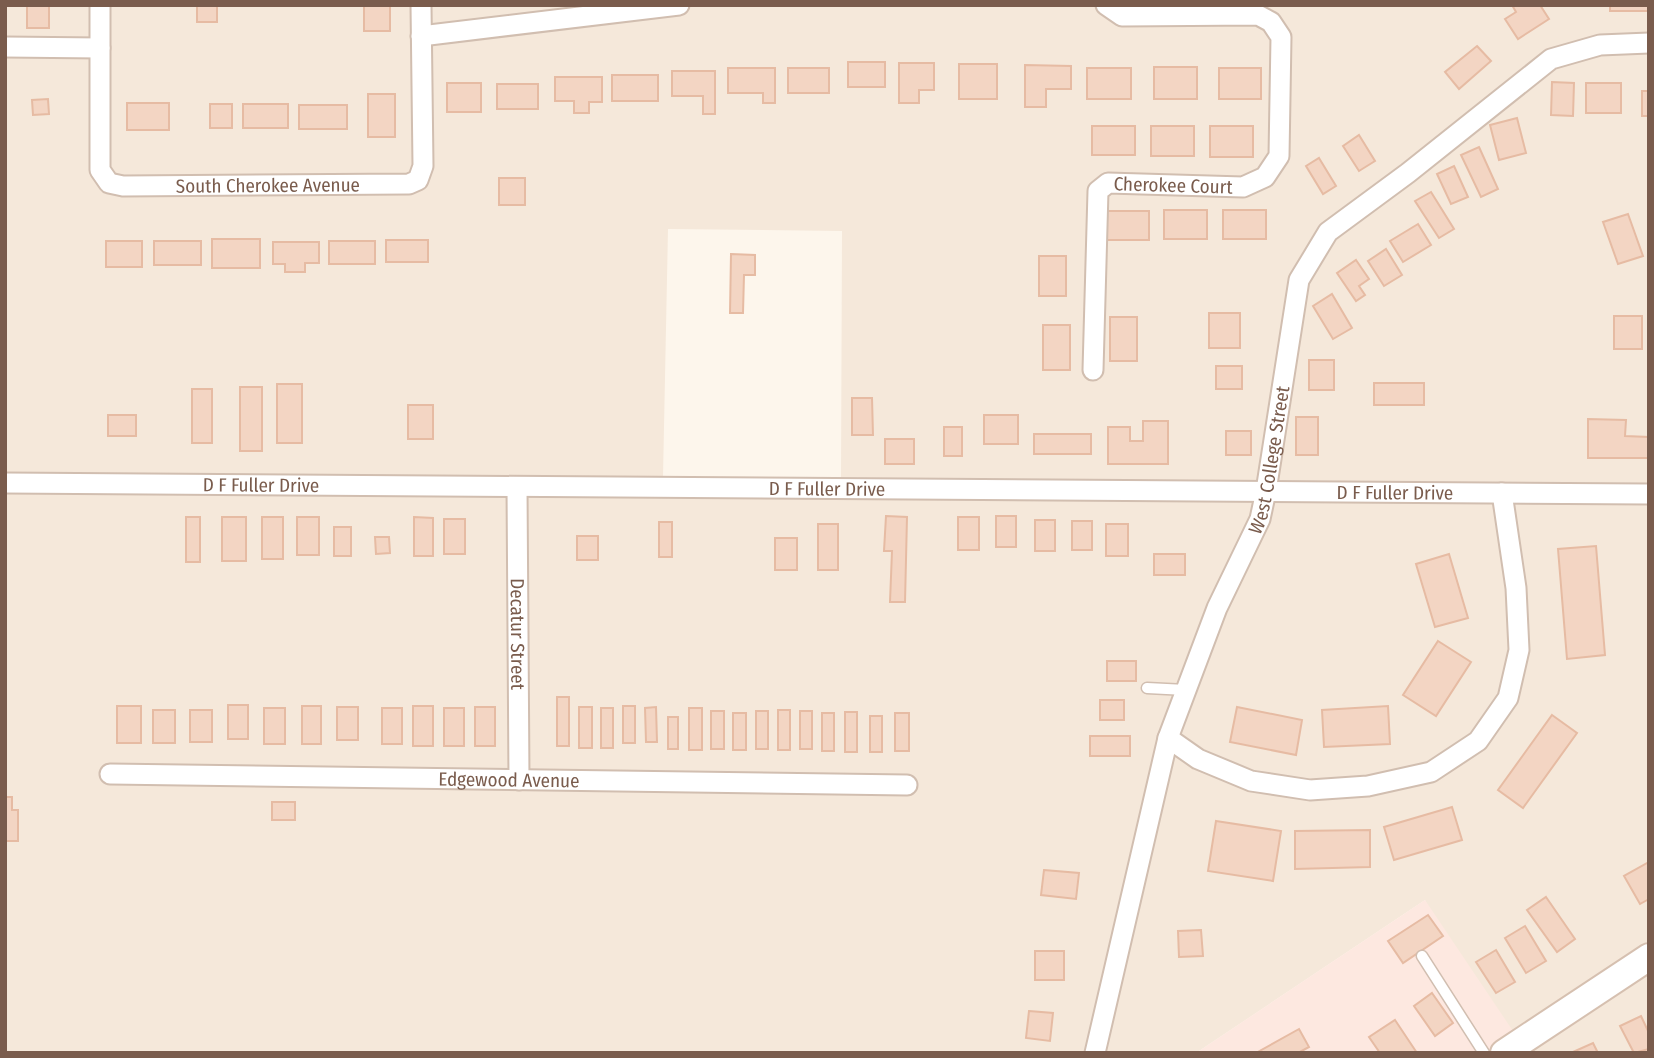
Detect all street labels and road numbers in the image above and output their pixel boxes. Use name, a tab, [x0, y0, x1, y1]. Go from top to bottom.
street label: Cherokee Court	[1113, 172, 1234, 198]
street label: South Cherokee Avenue	[176, 173, 360, 197]
street label: West College Street	[1243, 383, 1294, 538]
street label: D F Fuller Drive	[203, 473, 319, 497]
street label: D F Fuller Drive	[769, 477, 885, 500]
street label: D F Fuller Drive	[1337, 480, 1453, 504]
street label: Decatur Street	[506, 578, 530, 691]
street label: Edgewood Avenue	[438, 767, 580, 792]

